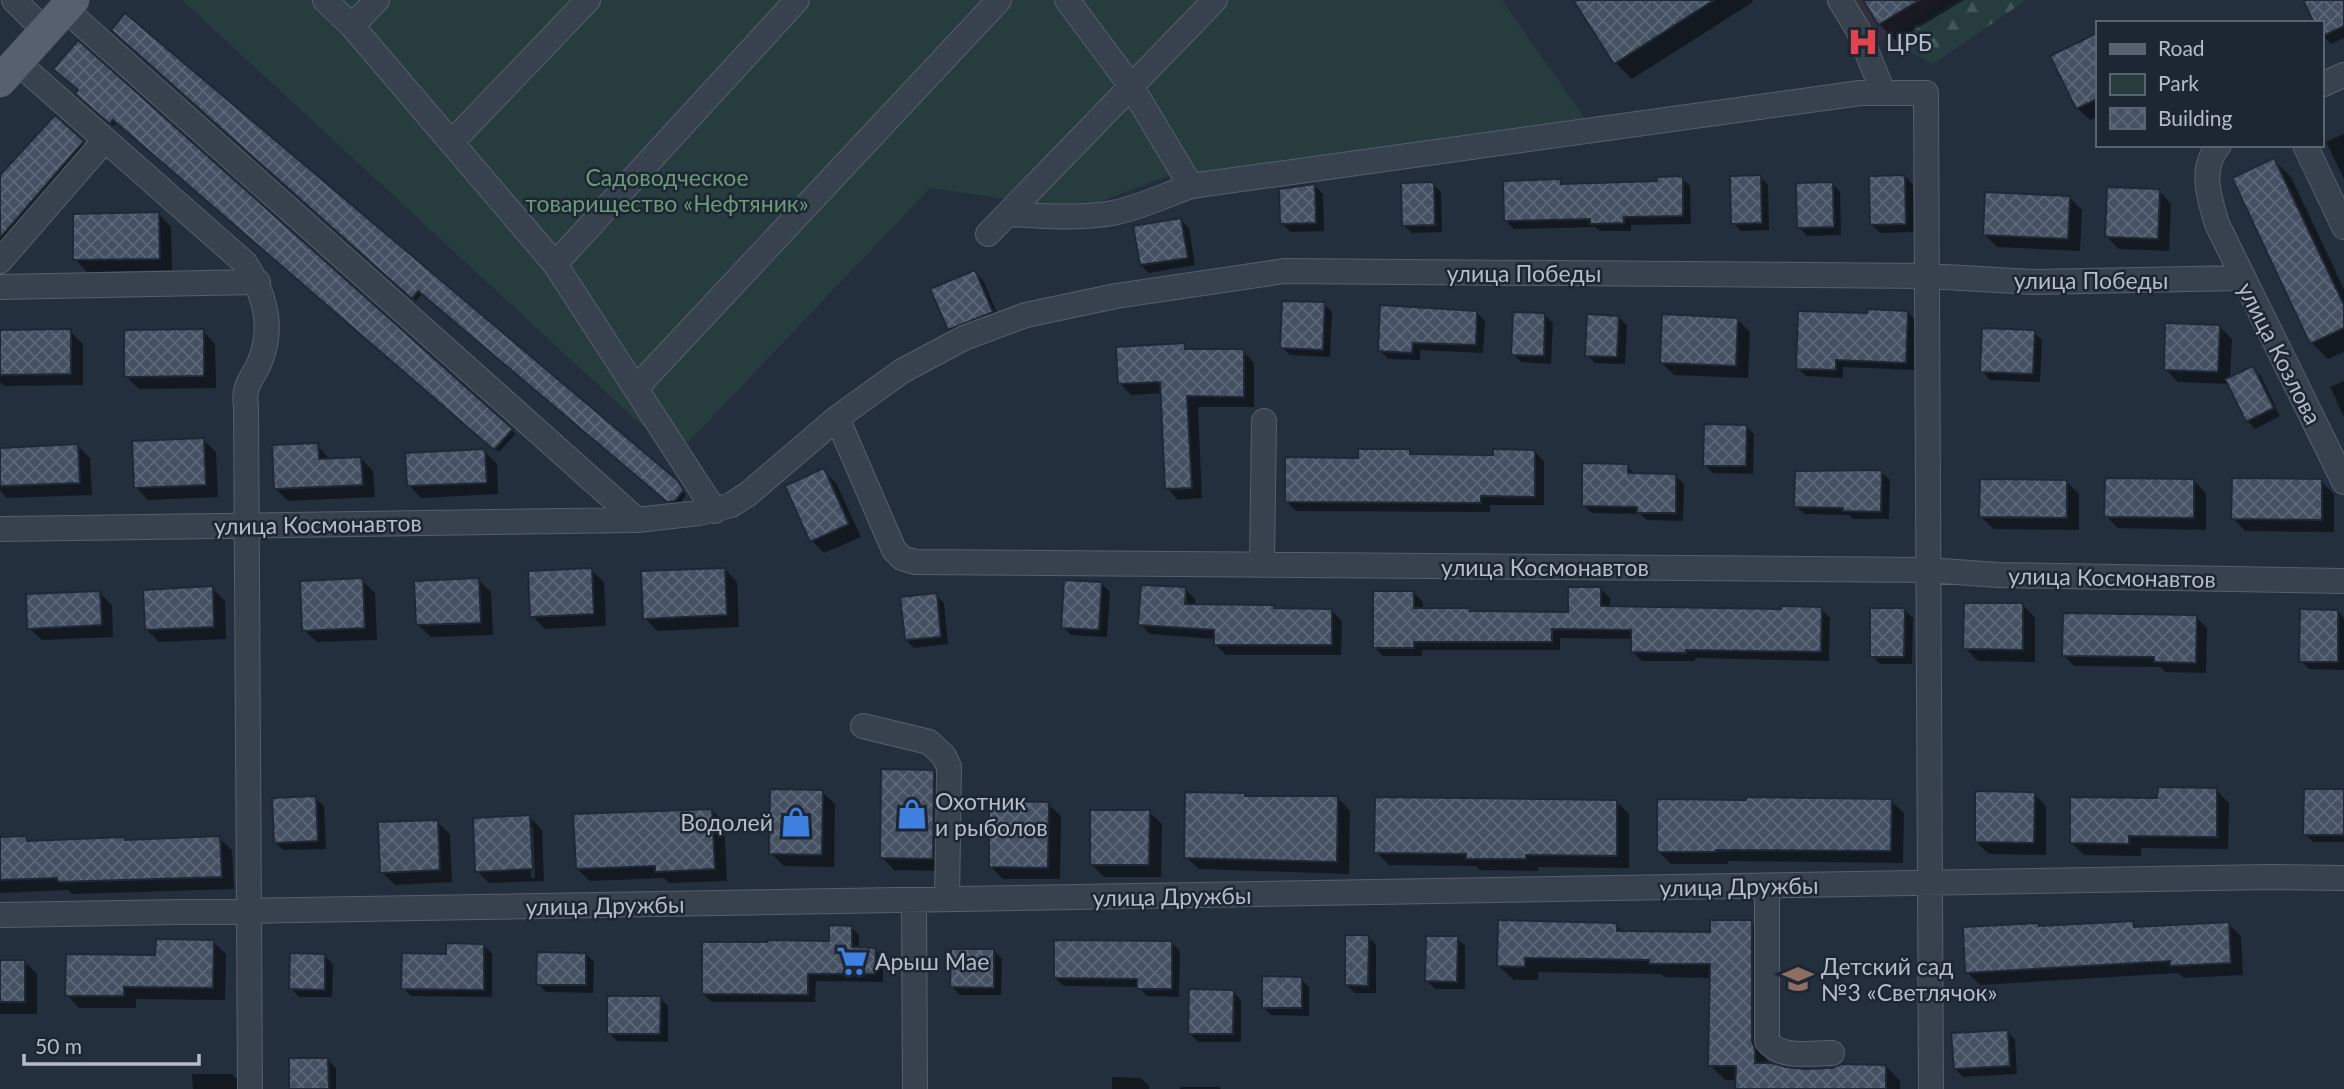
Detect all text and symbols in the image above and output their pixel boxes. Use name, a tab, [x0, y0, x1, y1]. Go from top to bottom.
legend	[2096, 21, 2323, 147]
hospital icon: ЦРБ	[1846, 25, 1880, 59]
place label: ЦРБ	[1886, 28, 1932, 56]
text: Road	[2158, 35, 2205, 60]
text: Park	[2158, 70, 2199, 95]
text: Building	[2158, 105, 2233, 130]
park label: Садоводческое товарищество «Нефтяник»	[525, 163, 809, 217]
street label: улица Победы	[1447, 259, 1601, 287]
street label: улица Победы	[2014, 266, 2168, 294]
street label: улица Козлова	[2232, 277, 2328, 429]
street label: улица Космонавтов	[214, 508, 422, 540]
street label: улица Космонавтов	[1441, 553, 1649, 581]
street label: улица Космонавтов	[2008, 561, 2216, 593]
place label: Охотник и рыболов	[935, 787, 1048, 841]
shop icon: Охотник и рыболов	[895, 797, 929, 831]
shop icon: Водолей	[779, 805, 813, 839]
place label: Водолей	[680, 808, 773, 836]
street label: улица Дружбы	[1659, 871, 1819, 901]
street label: улица Дружбы	[1092, 881, 1252, 911]
street label: улица Дружбы	[525, 890, 685, 920]
supermarket icon: Арыш Мае	[835, 944, 869, 978]
place label: Арыш Мае	[875, 947, 989, 975]
place label: Детский сад №3 «Светлячок»	[1821, 952, 1997, 1006]
school or university icon: Детский сад №3 «Светлячок»	[1781, 962, 1815, 996]
scale bar	[24, 1023, 200, 1066]
text: 50 m	[35, 1033, 82, 1058]

